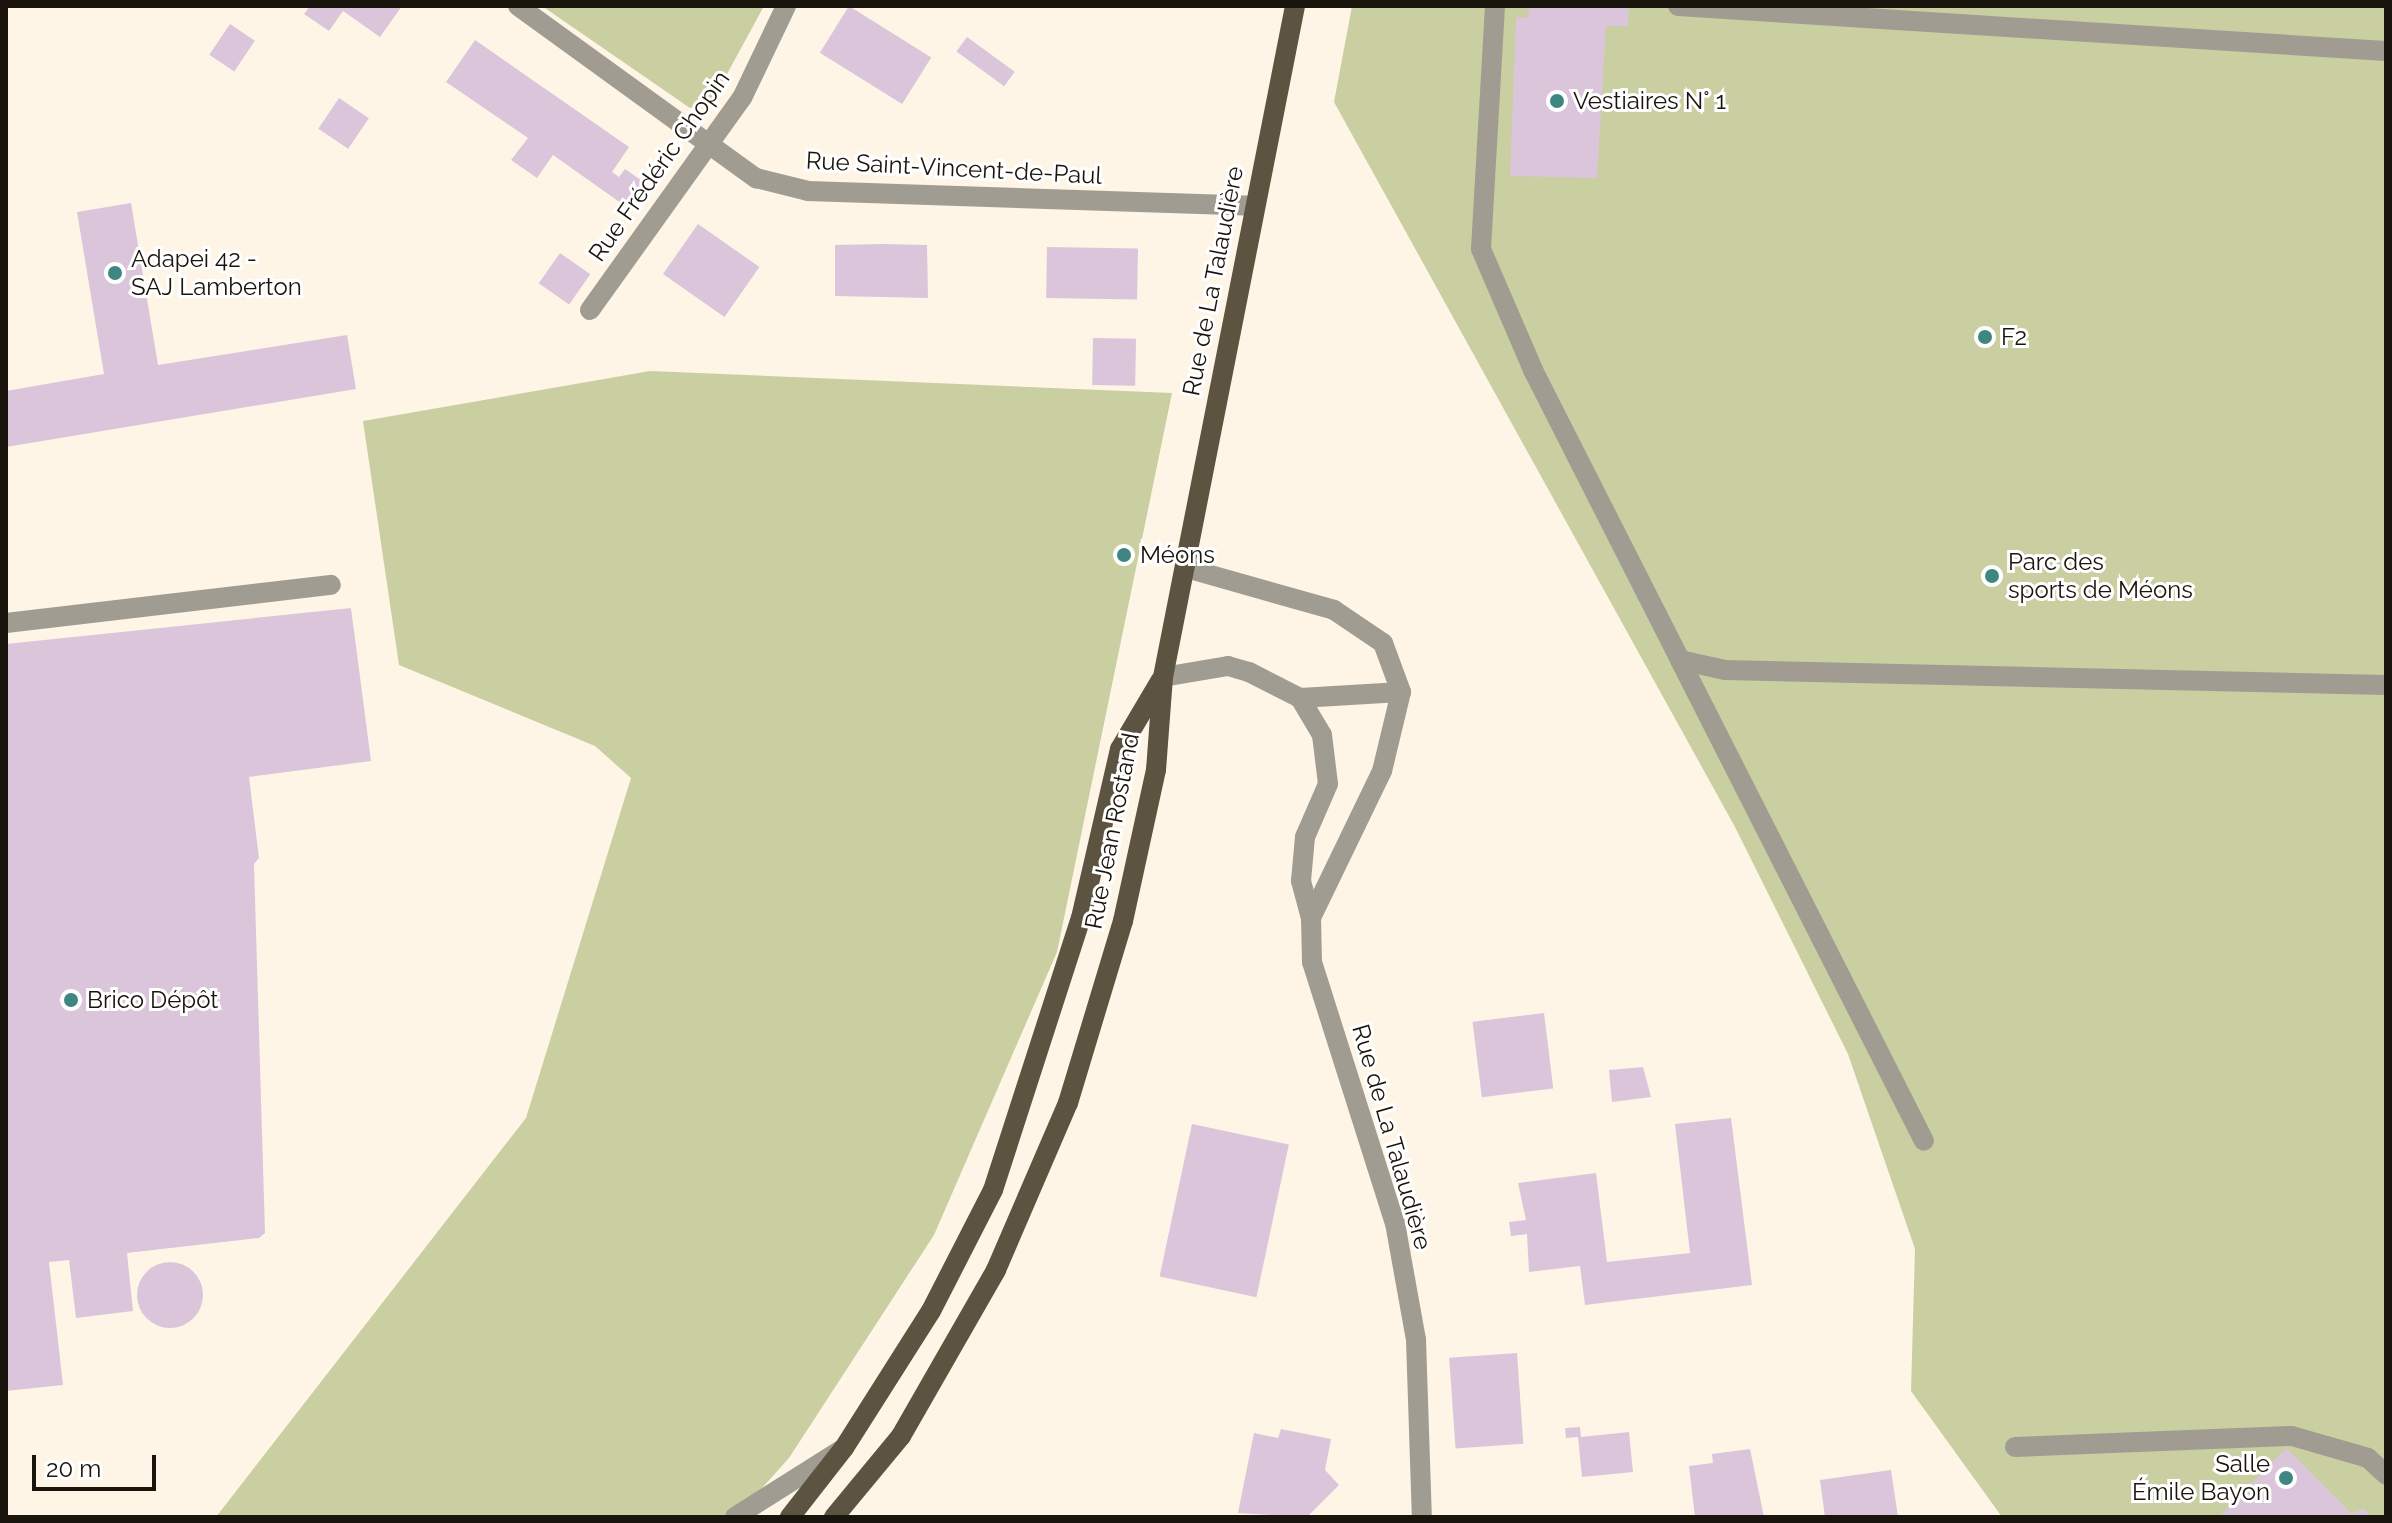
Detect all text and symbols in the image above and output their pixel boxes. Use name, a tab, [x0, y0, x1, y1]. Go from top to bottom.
street label: Rue Frédéric Chopin	[582, 65, 736, 267]
place label: Vestiaires N° 1	[1573, 87, 1726, 115]
marker: Vestiaires N° 1	[1548, 92, 1566, 110]
street label: Rue Saint-Vincent-de-Paul	[805, 146, 1103, 190]
street label: Rue de La Talaudière	[1177, 164, 1249, 398]
place label: Adapei 42 - SAJ Lamberton	[131, 245, 302, 301]
marker: Adapei 42 - SAJ Lamberton	[106, 264, 124, 282]
place label: F2	[2001, 323, 2027, 351]
marker: F2	[1976, 328, 1994, 346]
place label: Méons	[1140, 541, 1215, 569]
marker: Méons	[1115, 546, 1133, 564]
place label: Parc des sports de Méons	[2008, 548, 2193, 604]
marker: Parc des sports de Méons	[1983, 567, 2001, 585]
street label: Rue Jean Rostand	[1079, 730, 1145, 932]
place label: Brico Dépôt	[87, 986, 218, 1014]
marker: Brico Dépôt	[62, 991, 80, 1009]
street label: Rue de La Talaudière	[1346, 1021, 1438, 1253]
scale bar	[36, 1439, 160, 1489]
place label: Salle Émile Bayon	[2132, 1450, 2270, 1506]
text: 20 m	[46, 1454, 101, 1483]
marker: Salle Émile Bayon	[2277, 1469, 2295, 1487]

